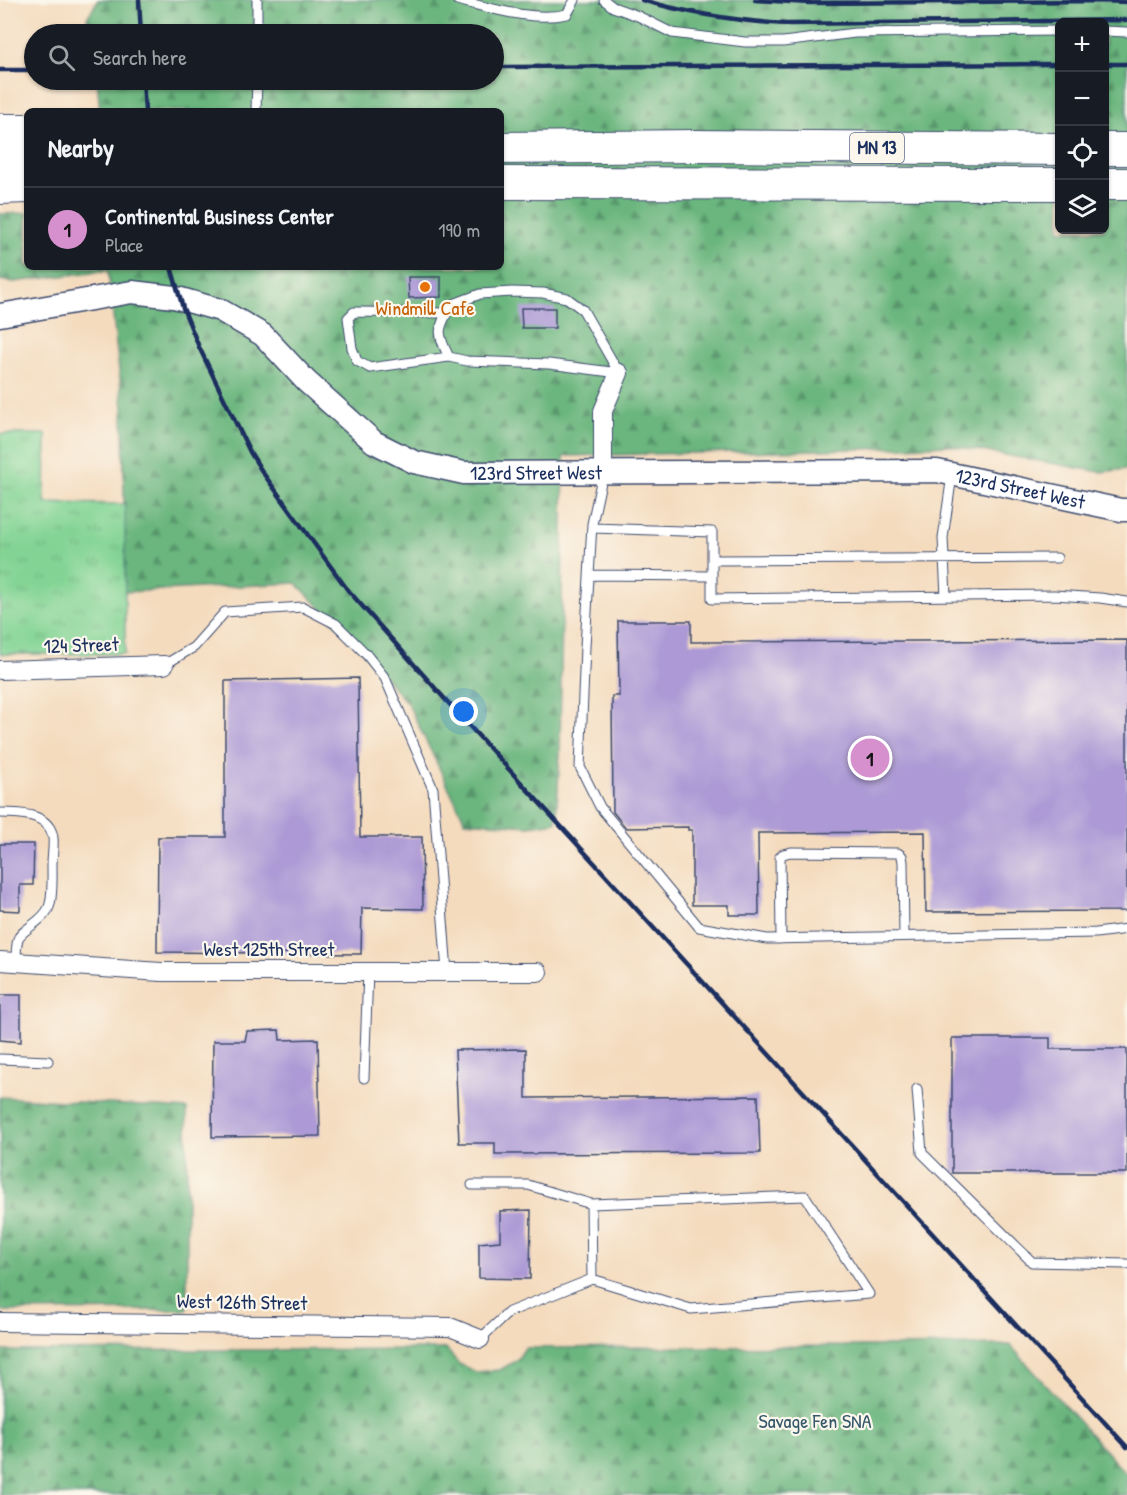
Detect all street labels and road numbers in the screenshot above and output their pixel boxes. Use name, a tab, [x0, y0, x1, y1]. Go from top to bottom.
road number: MN 13	[850, 133, 904, 163]
street label: 123rd Street West	[470, 458, 603, 486]
street label: 123rd Street West	[953, 461, 1089, 515]
street label: 124 Street	[43, 630, 120, 659]
street label: West 125th Street	[204, 935, 336, 962]
street label: West 126th Street	[177, 1287, 309, 1316]

